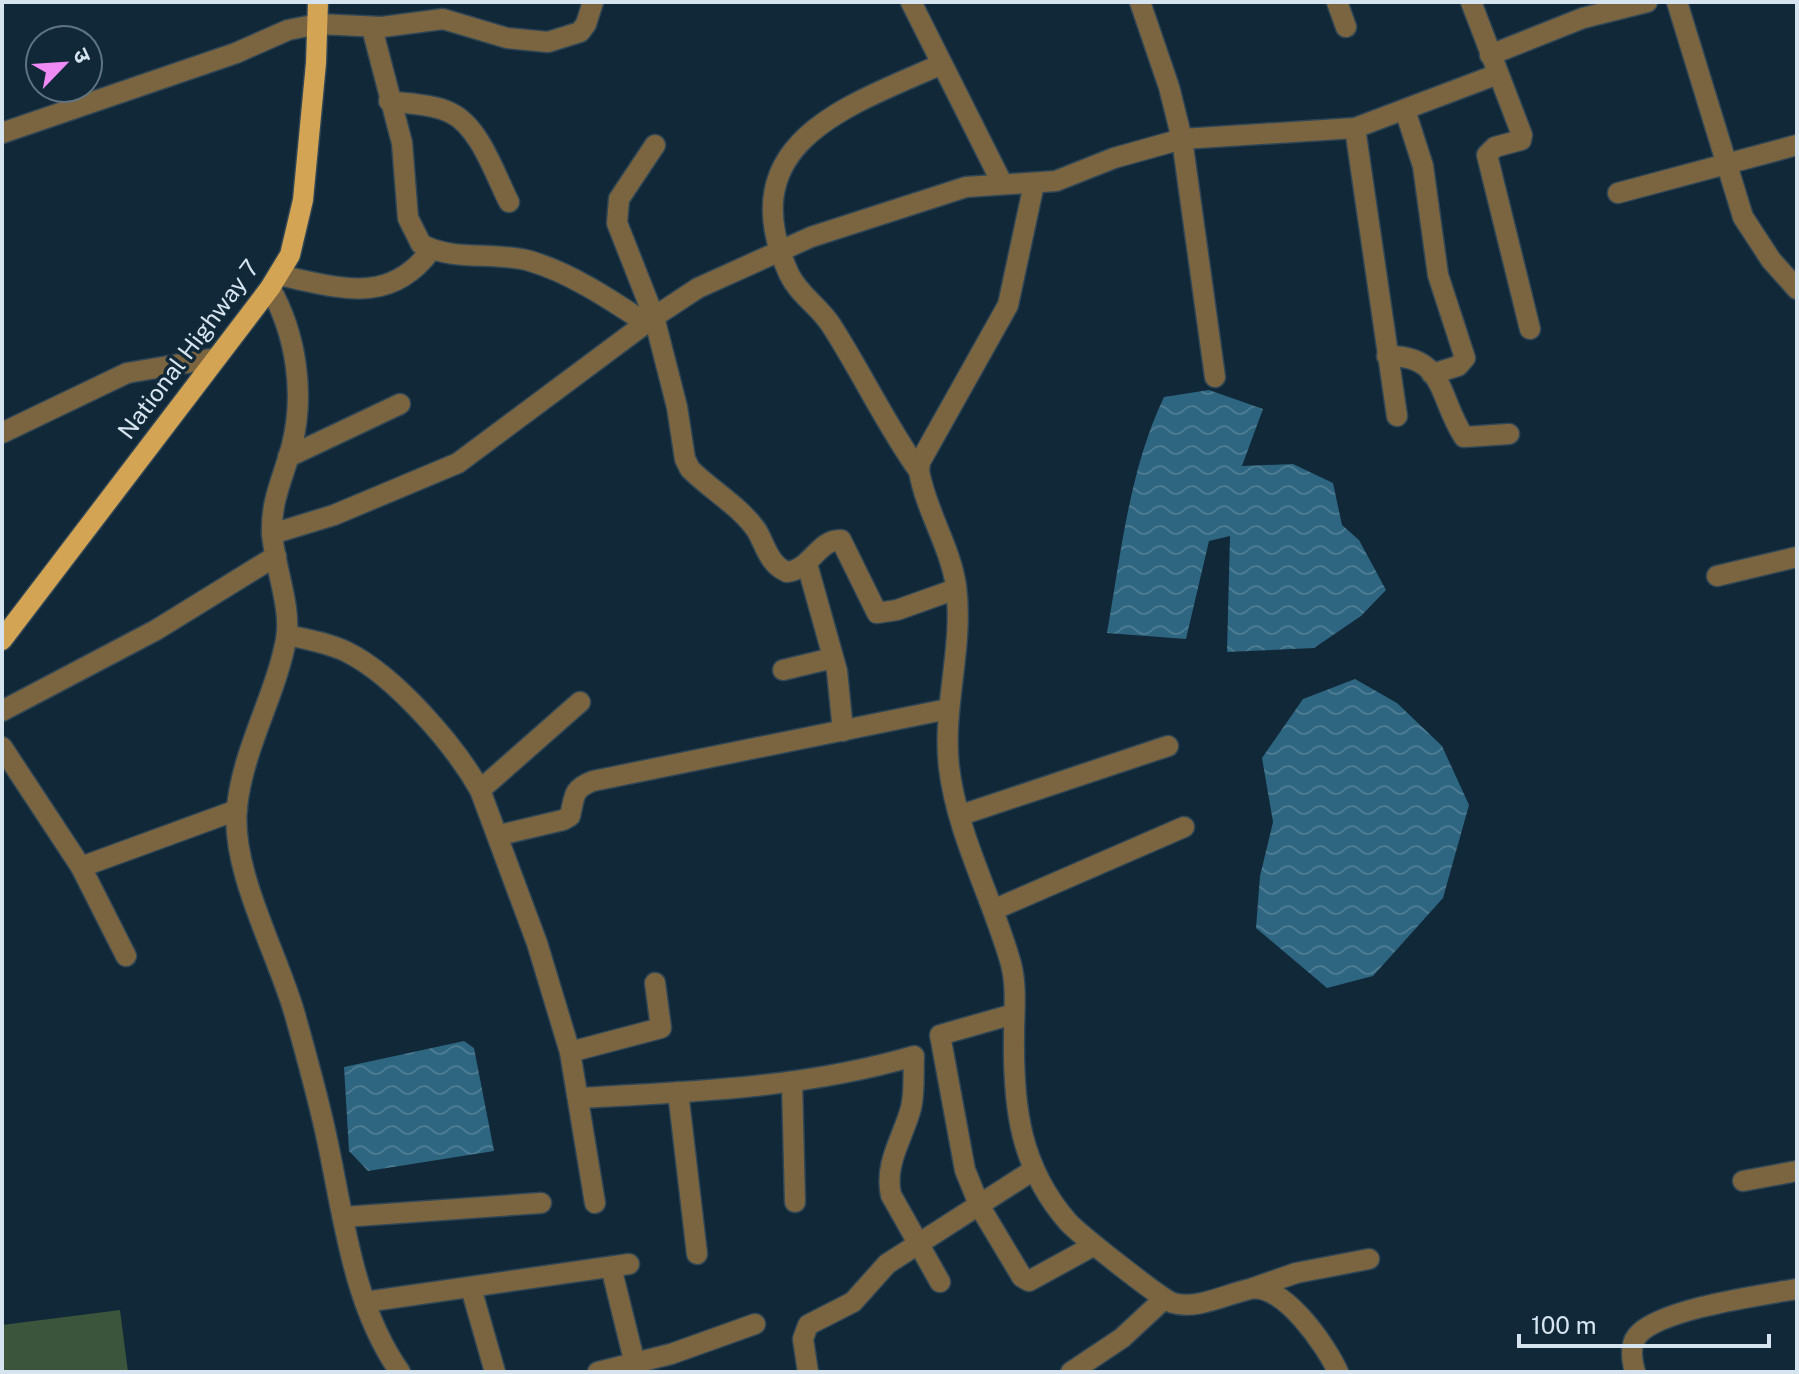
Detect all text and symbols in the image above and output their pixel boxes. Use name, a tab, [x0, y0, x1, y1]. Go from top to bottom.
north arrow	[24, 24, 104, 104]
text: उ	[68, 44, 97, 68]
street label: National Highway 7	[112, 254, 264, 444]
scale bar	[1519, 1298, 1769, 1348]
text: 100 m	[1531, 1311, 1597, 1339]

